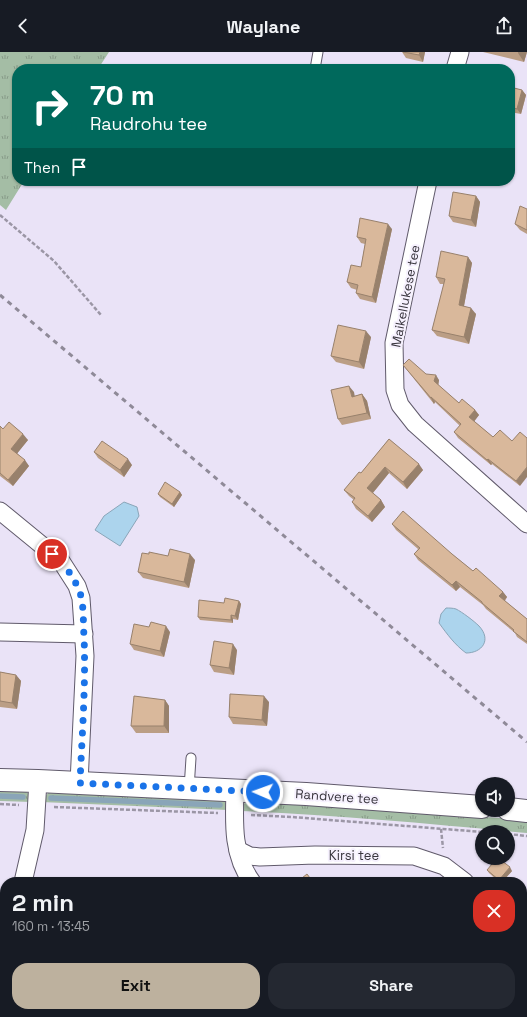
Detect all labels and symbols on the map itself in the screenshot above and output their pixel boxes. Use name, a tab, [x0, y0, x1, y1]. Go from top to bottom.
street label: Maikellukese tee	[387, 243, 424, 349]
pin	[35, 537, 69, 571]
position arrow	[242, 771, 284, 813]
street label: Randvere tee	[295, 785, 379, 808]
street label: Kirsi tee	[329, 847, 379, 864]

